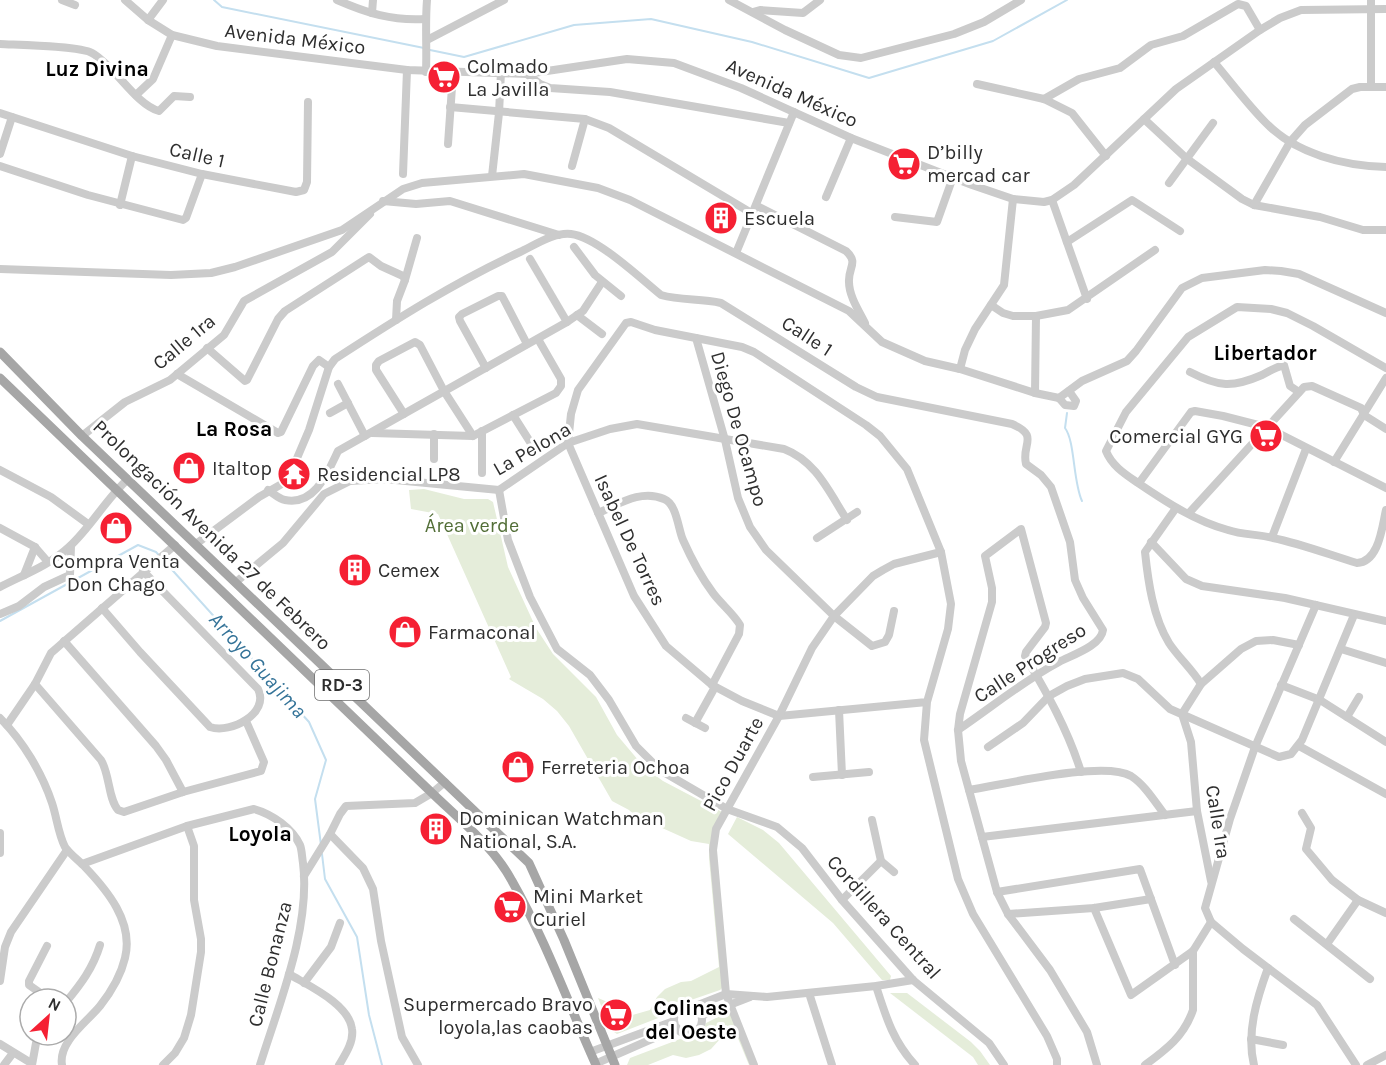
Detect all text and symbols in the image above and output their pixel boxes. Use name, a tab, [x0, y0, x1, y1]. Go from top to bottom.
street label: Avenida México	[223, 19, 367, 59]
street label: Avenida México	[723, 54, 861, 132]
place label: Colmado La Javilla	[467, 55, 549, 101]
district label: Luz Divina	[45, 57, 149, 81]
supermarket icon: Colmado La Javilla	[426, 59, 462, 95]
street label: Calle 1	[167, 137, 227, 173]
place label: D’billy mercad car	[927, 141, 1030, 187]
supermarket icon: D’billy mercad car	[886, 146, 922, 182]
building icon: Escuela	[703, 200, 739, 236]
place label: Escuela	[744, 207, 815, 230]
street label: Calle 1ra	[148, 309, 220, 375]
street label: Calle 1	[777, 311, 837, 361]
district label: Libertador	[1213, 341, 1317, 365]
street label: Diego De Ocampo	[706, 349, 772, 509]
street label: Prolongación Avenida 27 de Febrero	[88, 415, 336, 655]
district label: La Rosa	[196, 417, 272, 441]
street label: La Pelona	[489, 418, 575, 480]
supermarket icon: Comercial GYG	[1248, 418, 1284, 454]
place label: Comercial GYG	[1109, 425, 1243, 448]
shop icon: Italtop	[171, 450, 207, 486]
temple icon: Residencial LP8	[276, 456, 312, 492]
place label: Italtop	[212, 457, 272, 480]
place label: Residencial LP8	[317, 463, 461, 486]
street label: Isabel De Torres	[589, 471, 671, 609]
shop icon: Compra Venta Don Chago	[98, 510, 134, 546]
park label: Área verde	[425, 513, 519, 537]
place label: Compra Venta Don Chago	[52, 550, 180, 596]
building icon: Cemex	[337, 552, 373, 588]
place label: Cemex	[378, 559, 440, 582]
water label: Arroyo Guajima	[204, 607, 312, 723]
shop icon: Farmaconal	[387, 614, 423, 650]
street label: Calle Progreso	[970, 618, 1090, 708]
place label: Farmaconal	[428, 621, 536, 644]
road number: RD-3	[315, 670, 369, 700]
street label: Pico Duarte	[698, 713, 768, 815]
shop icon: Ferreteria Ochoa	[500, 749, 536, 785]
place label: Ferreteria Ochoa	[541, 756, 690, 779]
street label: Calle 1ra	[1201, 783, 1235, 861]
place label: Dominican Watchman National, S.A.	[459, 807, 664, 853]
building icon: Dominican Watchman National, S.A.	[418, 811, 454, 847]
district label: Loyola	[228, 822, 292, 846]
street label: Cordillera Central	[822, 850, 946, 984]
place label: Mini Market Curiel	[533, 885, 643, 931]
supermarket icon: Mini Market Curiel	[492, 889, 528, 925]
street label: Calle Bonanza	[243, 899, 297, 1029]
north arrow	[18, 987, 78, 1047]
text: N	[45, 993, 64, 1015]
place label: Supermercado Bravo loyola,las caobas	[403, 993, 593, 1039]
district label: Colinas del Oeste	[645, 996, 737, 1044]
supermarket icon: Supermercado Bravo loyola,las caobas	[598, 997, 634, 1033]

